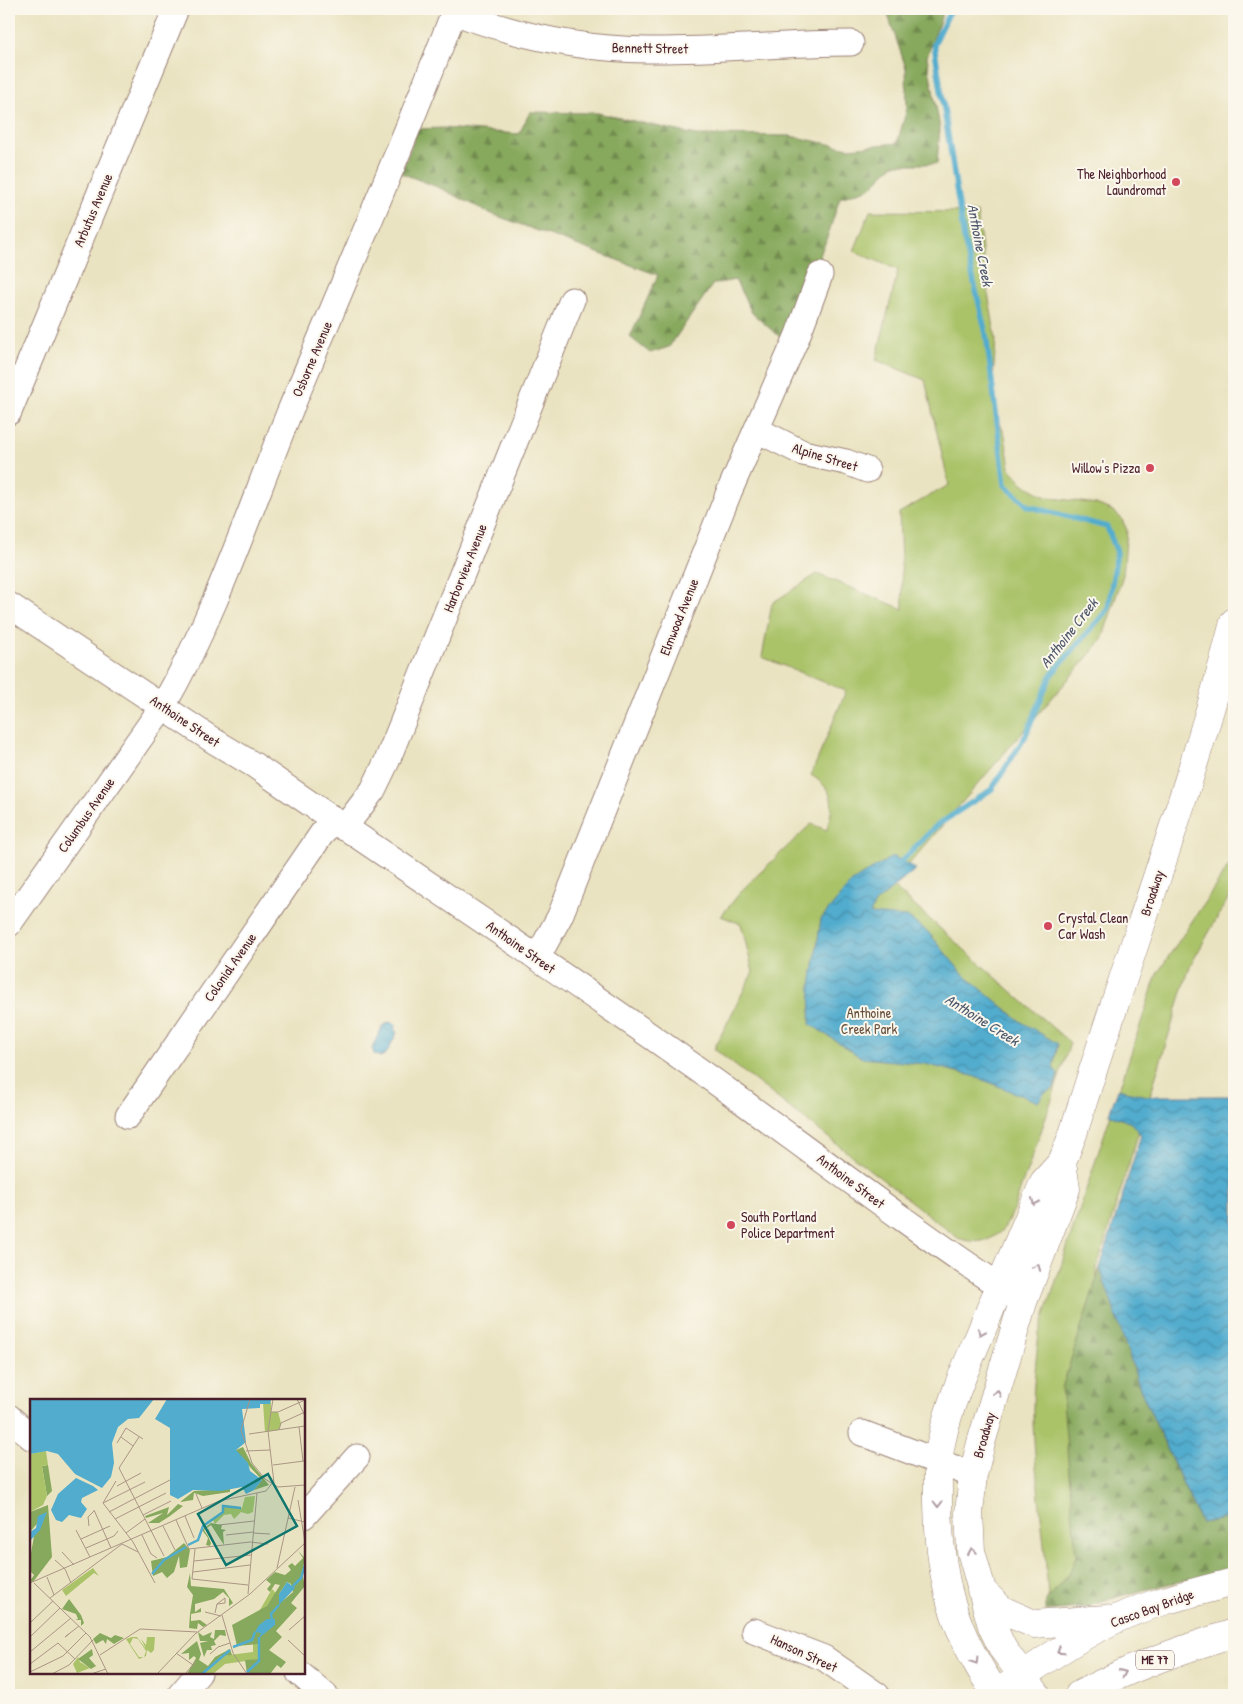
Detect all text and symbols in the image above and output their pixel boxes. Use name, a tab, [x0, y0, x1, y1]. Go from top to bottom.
street label: Bennett Street	[612, 37, 689, 58]
place label: The Neighborhood Laundromat	[1077, 164, 1167, 199]
street label: Arbutus Avenue	[69, 170, 117, 249]
marker: The Neighborhood Laundromat	[1170, 176, 1182, 188]
water label: Anthoine Creek	[962, 202, 999, 290]
street label: Osborne Avenue	[287, 318, 336, 400]
street label: Alpine Street	[790, 438, 860, 476]
place label: Willow's Pizza	[1072, 458, 1141, 477]
marker: Willow's Pizza	[1144, 462, 1156, 474]
street label: Harborview Avenue	[438, 520, 491, 615]
street label: Elmwood Avenue	[654, 575, 703, 658]
water label: Anthoine Creek	[1035, 592, 1104, 672]
street label: Anthoine Street	[147, 690, 224, 751]
street label: Columbus Avenue	[53, 773, 119, 856]
street label: Broadway	[1135, 868, 1169, 918]
place label: Crystal Clean Car Wash	[1058, 908, 1128, 943]
street label: Anthoine Street	[483, 916, 560, 978]
marker: Crystal Clean Car Wash	[1042, 920, 1054, 932]
street label: Colonial Avenue	[199, 928, 261, 1005]
water label: Anthoine Creek	[941, 989, 1025, 1051]
park label: Anthoine Creek Park	[841, 1003, 898, 1038]
street label: Anthoine Street	[813, 1149, 889, 1212]
one-way arrow	[1031, 1197, 1042, 1206]
place label: South Portland Police Department	[741, 1207, 835, 1243]
marker: South Portland Police Department	[725, 1219, 737, 1231]
one-way arrow	[1031, 1263, 1041, 1271]
one-way arrow	[976, 1327, 986, 1335]
one-way arrow	[991, 1389, 1001, 1397]
inset map	[30, 1399, 305, 1674]
street label: Broadway	[968, 1410, 1000, 1460]
one-way arrow	[933, 1501, 943, 1509]
one-way arrow	[968, 1547, 978, 1556]
street label: Casco Bay Bridge	[1107, 1584, 1197, 1632]
street label: Hanson Street	[768, 1629, 841, 1676]
one-way arrow	[1056, 1644, 1065, 1654]
road number: ME 77	[1136, 1650, 1174, 1670]
one-way arrow	[968, 1655, 978, 1664]
one-way arrow	[1118, 1669, 1127, 1679]

